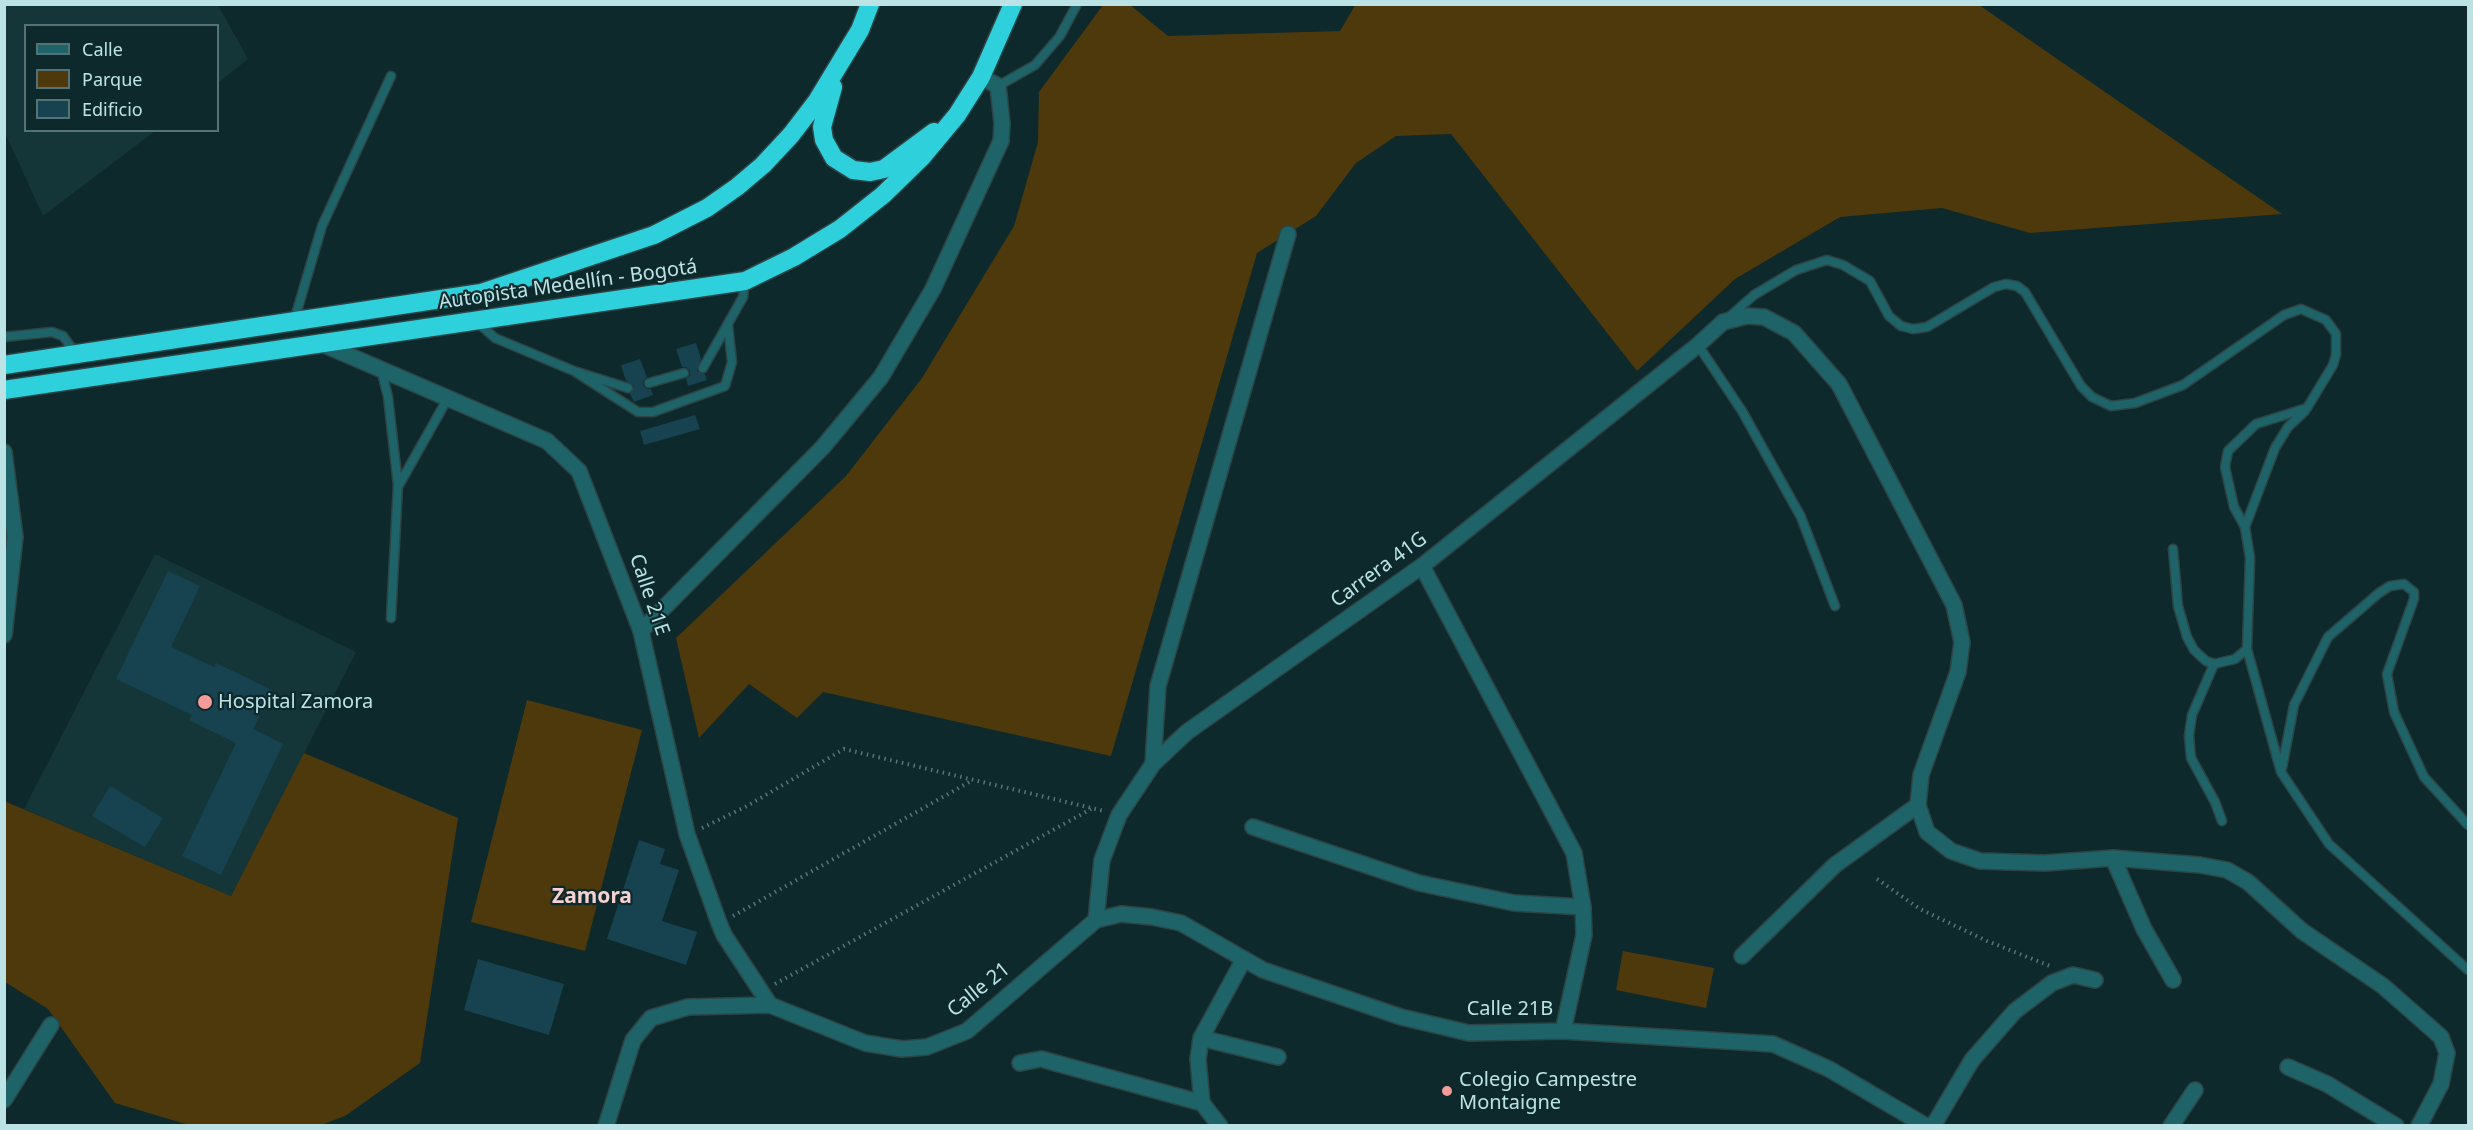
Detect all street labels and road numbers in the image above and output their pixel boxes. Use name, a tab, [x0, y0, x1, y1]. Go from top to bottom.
street label: Autopista Medellín - Bogotá	[437, 255, 699, 315]
street label: Carrera 41G	[1326, 527, 1432, 613]
street label: Calle 21E	[624, 551, 674, 639]
street label: Calle 21	[943, 958, 1015, 1022]
street label: Calle 21B	[1467, 997, 1553, 1021]

